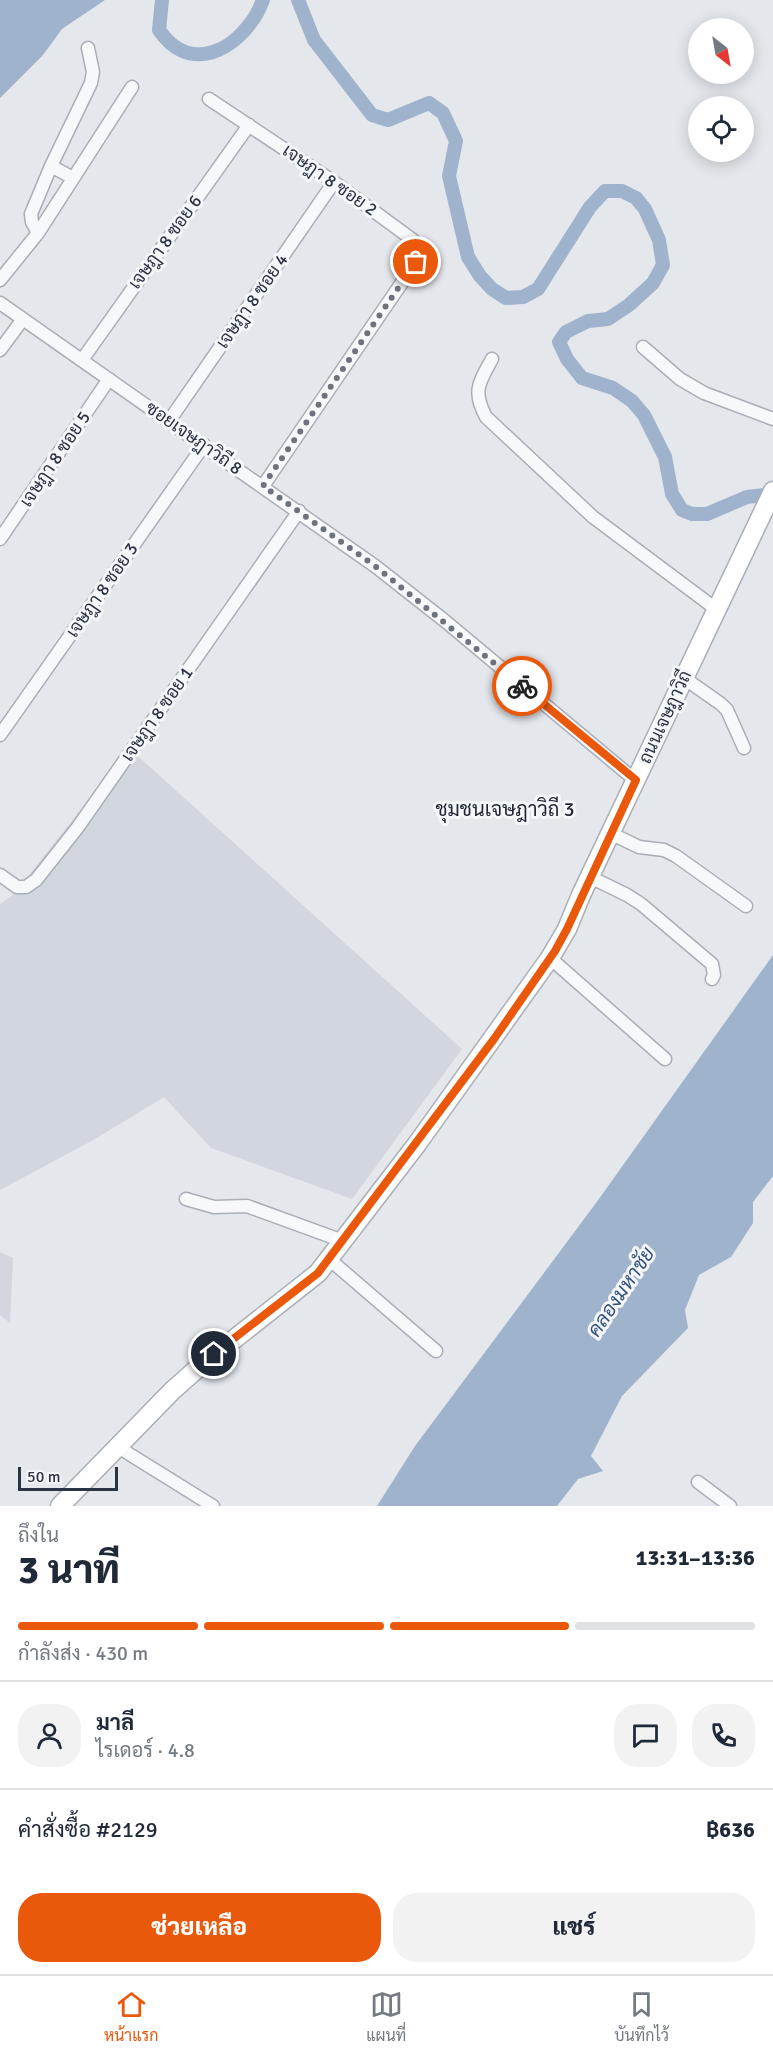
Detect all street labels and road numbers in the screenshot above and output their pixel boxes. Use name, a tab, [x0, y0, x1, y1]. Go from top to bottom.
street label: เจษฎา 8 ซอย 2	[278, 139, 382, 222]
street label: เจษฎา 8 ซอย 6	[124, 191, 207, 294]
street label: เจษฎา 8 ซอย 4	[211, 249, 294, 353]
street label: ซอยเจษฎาวิถี 8	[141, 395, 248, 480]
street label: เจษฎา 8 ซอย 5	[15, 407, 96, 512]
street label: เจษฎา 8 ซอย 3	[61, 538, 144, 642]
street label: เจษฎา 8 ซอย 1	[116, 662, 199, 766]
street label: ถนนเจษฎาวิถี	[632, 666, 697, 768]

